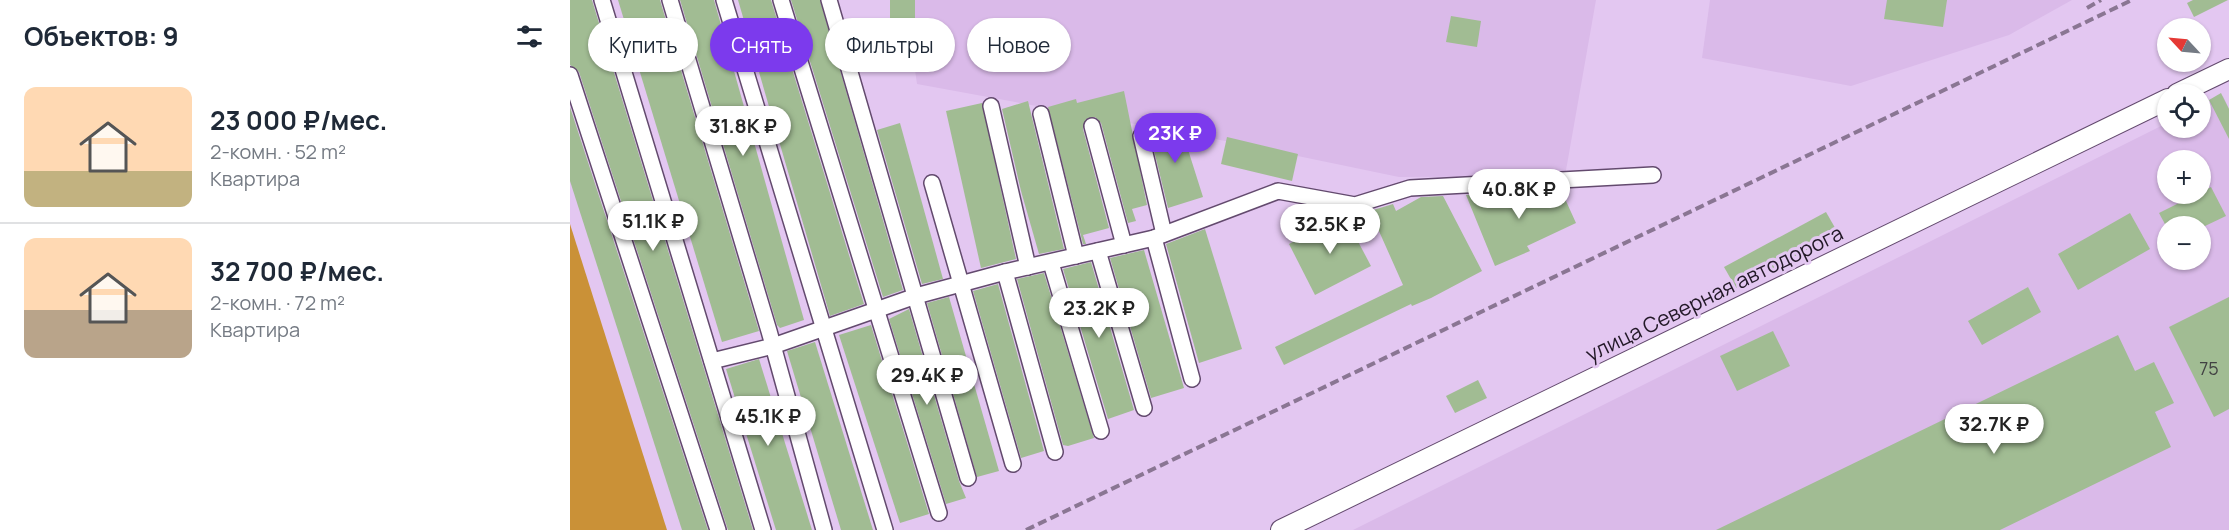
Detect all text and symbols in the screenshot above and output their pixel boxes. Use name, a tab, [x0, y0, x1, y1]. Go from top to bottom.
text: Объектов: 9	[24, 18, 179, 54]
chip: Купить	[588, 18, 698, 72]
chip: Снять	[710, 18, 813, 72]
chip: Фильтры	[825, 18, 955, 72]
chip: Новое	[967, 18, 1071, 72]
north arrow	[2157, 18, 2211, 72]
map controls	[2157, 18, 2211, 270]
icon: filters	[513, 20, 546, 53]
button: locate	[2157, 84, 2211, 138]
text: 23 000 ₽/мес.	[210, 102, 387, 138]
pin: 31.8K ₽	[688, 106, 798, 157]
icon: home	[72, 111, 144, 183]
text: 31.8K ₽	[709, 112, 777, 139]
pin: 23K ₽	[1133, 113, 1217, 164]
text: 23K ₽	[1148, 119, 1202, 146]
text: 2-комн. · 52 m²	[210, 138, 346, 165]
button: +	[2157, 150, 2211, 204]
text: Квартира	[210, 165, 300, 192]
pin: 40.8K ₽	[1464, 169, 1574, 220]
text: 40.8K ₽	[1482, 175, 1556, 202]
pin: 51.1K ₽	[598, 201, 708, 252]
pin: 32.5K ₽	[1275, 204, 1385, 255]
text: 51.1K ₽	[622, 207, 684, 234]
text: 32.5K ₽	[1294, 210, 1366, 237]
button: −	[2157, 216, 2211, 270]
street label: улица Северная автодорога	[1581, 218, 1847, 368]
text: 32 700 ₽/мес.	[210, 253, 384, 289]
icon: home	[72, 262, 144, 334]
pin: 23.2K ₽	[1044, 288, 1154, 339]
text: 2-комн. · 72 m²	[210, 289, 345, 316]
text: 23.2K ₽	[1063, 294, 1135, 321]
text: Квартира	[210, 316, 300, 343]
pin: 29.4K ₽	[872, 355, 982, 406]
house number: 75	[2199, 356, 2219, 380]
text: 29.4K ₽	[891, 361, 963, 388]
pin: 45.1K ₽	[713, 396, 823, 447]
text: 45.1K ₽	[735, 402, 801, 429]
pin: 32.7K ₽	[1939, 404, 2049, 455]
text: 32.7K ₽	[1959, 410, 2029, 437]

